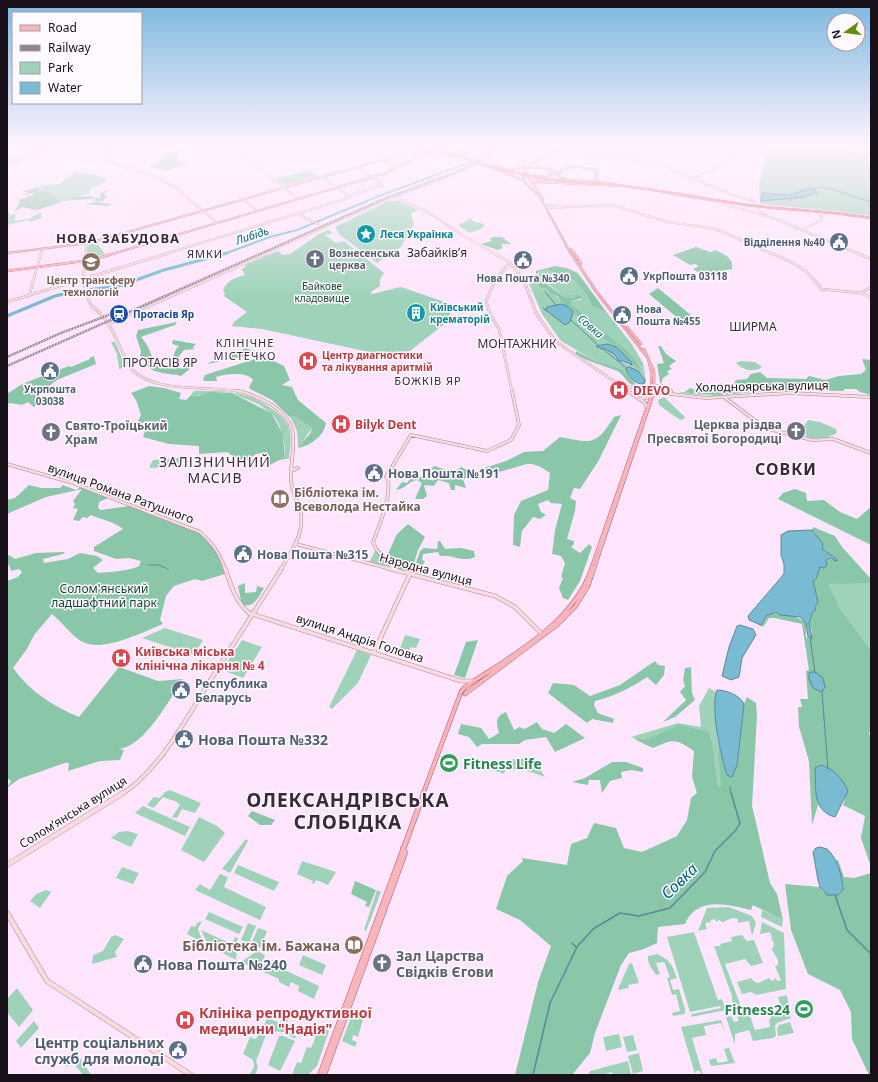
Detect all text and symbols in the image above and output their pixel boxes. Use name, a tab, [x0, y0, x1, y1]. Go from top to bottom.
legend	[12, 12, 142, 104]
north arrow	[826, 12, 866, 52]
text: Road	[48, 19, 77, 36]
text: N	[827, 28, 844, 41]
text: Railway	[48, 39, 92, 56]
text: Park	[48, 59, 74, 76]
text: Water	[48, 79, 82, 96]
water label: Либідь	[232, 222, 271, 248]
place icon: Леся Українка	[355, 223, 377, 245]
place label: Леся Українка	[380, 227, 453, 241]
district label: НОВА ЗАБУДОВА	[56, 229, 180, 247]
public building icon: Відділення №40	[828, 231, 850, 253]
place label: Відділення №40	[744, 235, 825, 249]
district label: Забайківʼя	[407, 244, 467, 261]
district label: ЯМКИ	[187, 246, 223, 261]
place label: Вознесенська церква	[329, 246, 400, 272]
church icon: Вознесенська церква	[304, 248, 326, 270]
public building icon: Нова Пошта №340	[512, 249, 534, 271]
school or university icon: Центр трансферу технологій	[80, 251, 102, 273]
public building icon: УкрПошта 03118	[618, 265, 640, 287]
place label: УкрПошта 03118	[643, 269, 728, 283]
place label: Нова Пошта №340	[477, 271, 570, 285]
place label: Центр трансферу технологій	[47, 273, 136, 299]
park label: Байкове кладовище	[294, 279, 350, 305]
place label: Київський крематорій	[430, 300, 490, 326]
building icon: Київський крематорій	[405, 302, 427, 324]
place label: Нова Пошта №455	[636, 302, 701, 328]
station icon: Протасів Яр	[108, 303, 130, 325]
public building icon: Нова Пошта №455	[611, 304, 633, 326]
place label: Протасів Яр	[133, 307, 194, 321]
water label: Совка	[575, 311, 607, 341]
district label: ШИРМА	[729, 318, 777, 335]
district label: КЛІНІЧНЕ МІСТЕЧКО	[214, 335, 276, 363]
district label: МОНТАЖНИК	[478, 335, 557, 352]
place label: Центр диагностики та лікування аритмій	[322, 348, 433, 374]
hospital icon: Центр диагностики та лікування аритмій	[297, 350, 319, 372]
district label: ПРОТАСІВ ЯР	[122, 354, 198, 371]
public building icon: Укрпошта 03038	[39, 360, 61, 382]
district label: БОЖКІВ ЯР	[394, 373, 462, 388]
street label: Холодноярська вулиця	[695, 376, 829, 396]
hospital icon: DIEVO	[608, 379, 630, 401]
place label: Укрпошта 03038	[24, 382, 76, 408]
place label: DIEVO	[633, 382, 670, 399]
hospital icon: Bilyk Dent	[330, 413, 352, 435]
place label: Bilyk Dent	[355, 416, 417, 433]
place label: Церква різдва Пресвятої Богородиці	[647, 416, 782, 447]
place label: Свято-Троїцький Храм	[65, 417, 168, 448]
church icon: Церква різдва Пресвятої Богородиці	[785, 420, 807, 442]
church icon: Свято-Троїцький Храм	[40, 421, 62, 443]
district label: ЗАЛІЗНИЧНИЙ МАСИВ	[159, 452, 271, 487]
district label: СОВКИ	[755, 458, 817, 480]
street label: вулиця Романа Ратушного	[46, 459, 196, 527]
public building icon: Нова Пошта №191	[363, 462, 385, 484]
place label: Нова Пошта №191	[388, 465, 499, 482]
place label: Бібліотека ім. Всеволода Нестайка	[294, 484, 421, 515]
library icon: Бібліотека ім. Всеволода Нестайка	[269, 488, 291, 510]
public building icon: Нова Пошта №315	[232, 543, 254, 565]
place label: Нова Пошта №315	[257, 546, 369, 563]
street label: Народна вулиця	[378, 548, 474, 590]
park label: Солом'янський ладшафтний парк	[51, 580, 157, 611]
street label: вулиця Андрія Головка	[294, 609, 426, 667]
place label: Київська міська клінічна лікарня № 4	[135, 643, 265, 674]
hospital icon: Київська міська клінічна лікарня № 4	[110, 647, 132, 669]
place label: Республика Беларусь	[195, 675, 268, 706]
public building icon: Республика Беларусь	[170, 679, 192, 701]
public building icon: Нова Пошта №332	[173, 728, 195, 750]
place label: Нова Пошта №332	[198, 730, 328, 749]
sports icon: Fitness Life	[438, 752, 460, 774]
place label: Fitness Life	[463, 754, 542, 773]
street label: Соломʼянська вулиця	[16, 772, 130, 852]
district label: ОЛЕКСАНДРІВСЬКА СЛОБІДКА	[246, 787, 450, 835]
water label: Совка	[656, 858, 702, 904]
library icon: Бібліотека ім. Бажана	[343, 934, 365, 956]
place label: Бібліотека ім. Бажана	[182, 936, 340, 955]
place label: Зал Царства Свідків Єгови	[396, 946, 494, 981]
church icon: Зал Царства Свідків Єгови	[371, 952, 393, 974]
public building icon: Нова Пошта №240	[132, 953, 154, 975]
place label: Нова Пошта №240	[157, 955, 287, 974]
sports icon: Fitness24	[793, 998, 815, 1020]
place label: Fitness24	[725, 1000, 790, 1019]
place label: Клініка репродуктивної медицини "Надія"	[199, 1003, 372, 1038]
hospital icon: Клініка репродуктивної медицини "Надія"	[174, 1009, 196, 1031]
place label: Центр соціальних служб для молоді	[34, 1033, 165, 1068]
public building icon: Центр соціальних служб для молоді	[167, 1039, 189, 1061]

